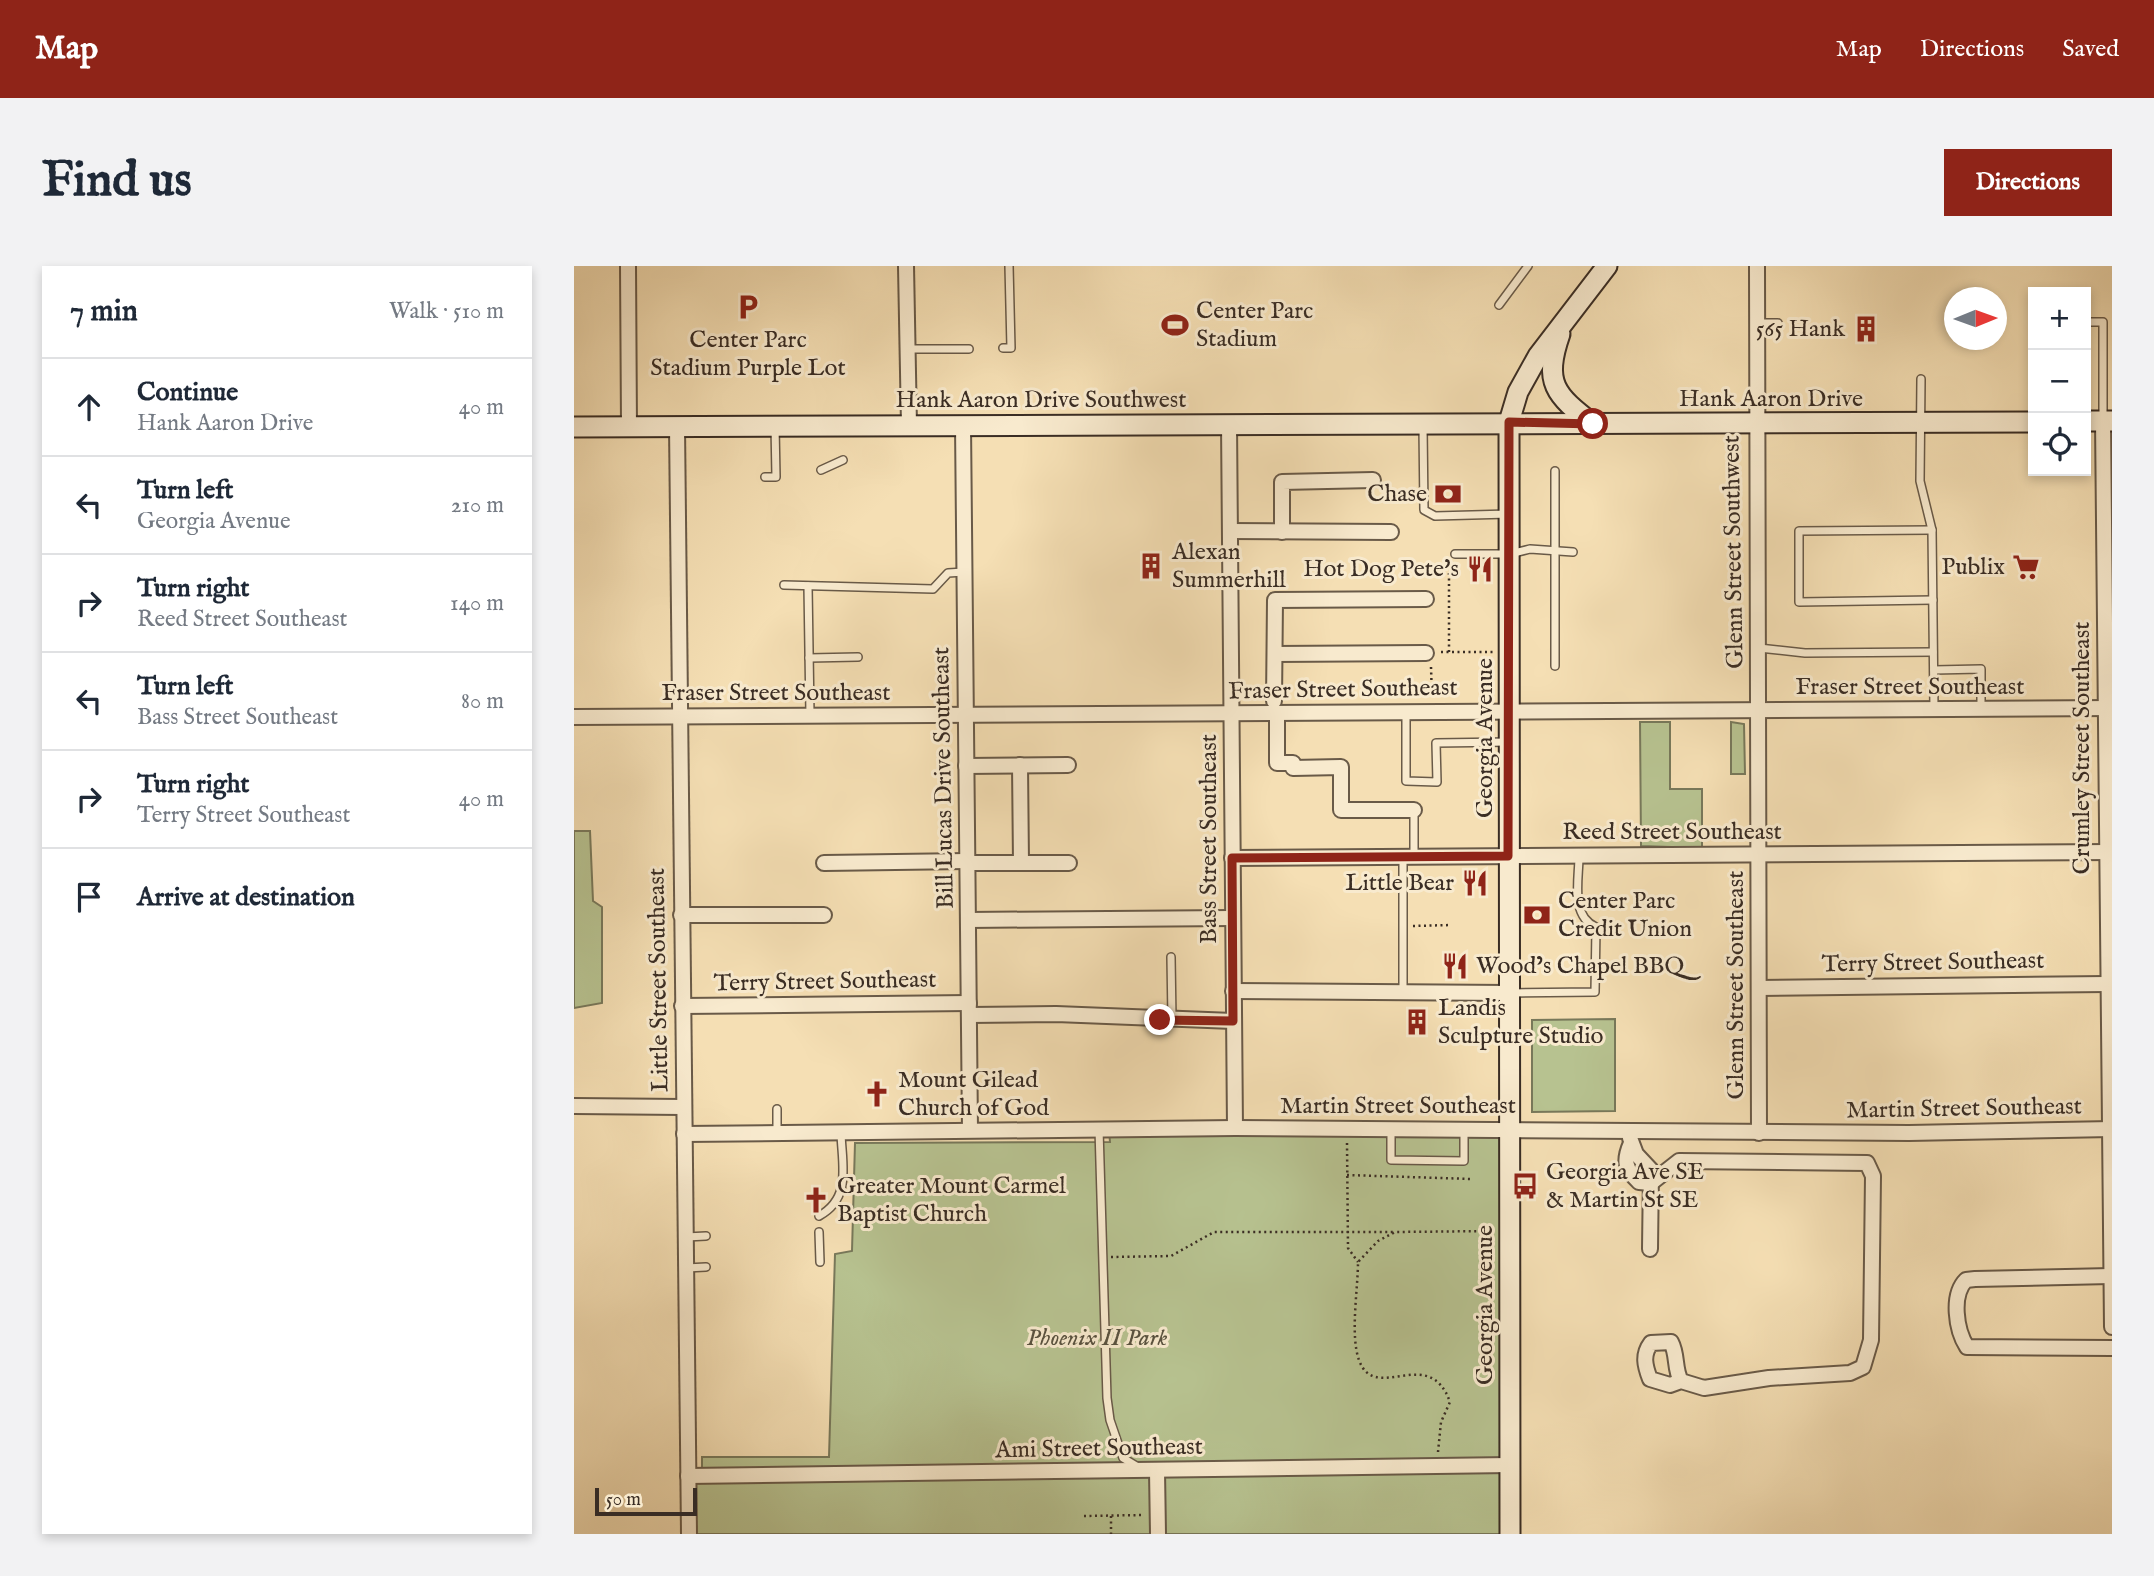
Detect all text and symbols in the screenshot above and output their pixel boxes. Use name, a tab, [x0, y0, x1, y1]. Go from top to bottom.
text: Map	[35, 28, 98, 70]
text: Map	[1836, 34, 1882, 65]
text: Directions	[1920, 34, 2024, 65]
text: Saved	[2062, 34, 2119, 65]
button: Directions	[1944, 149, 2112, 216]
text: Find us	[42, 151, 192, 213]
north arrow	[1944, 287, 2007, 350]
map controls	[2028, 287, 2091, 476]
button: +	[2028, 287, 2091, 350]
parking icon: Center Parc Stadium Purple Lot	[733, 292, 763, 322]
text: 7 min	[70, 293, 138, 331]
place label: Center Parc Stadium	[1196, 296, 1313, 355]
text: Walk · 510 m	[389, 297, 504, 326]
sports icon: Center Parc Stadium	[1160, 310, 1190, 340]
place label: 565 Hank	[1756, 314, 1845, 345]
building icon: 565 Hank	[1851, 314, 1881, 344]
place label: Center Parc Stadium Purple Lot	[650, 325, 846, 384]
button: −	[2028, 350, 2091, 413]
text: Continue	[137, 376, 238, 409]
street label: Hank Aaron Drive	[1679, 384, 1863, 415]
street label: Hank Aaron Drive Southwest	[896, 385, 1186, 416]
icon: ahead	[70, 388, 108, 426]
text: 40 m	[459, 393, 504, 422]
route start	[1577, 408, 1608, 439]
text: Hank Aaron Drive	[137, 409, 313, 438]
button: locate	[2028, 413, 2091, 476]
street label: Glenn Street Southwest	[1716, 435, 1752, 669]
text: Turn left	[137, 474, 234, 507]
place label: Chase	[1367, 479, 1427, 510]
bank icon: Chase	[1433, 479, 1463, 509]
icon: left	[70, 486, 108, 524]
text: 210 m	[451, 491, 504, 520]
text: Georgia Avenue	[137, 507, 291, 536]
place label: Alexan Summerhill	[1171, 537, 1286, 596]
building icon: Alexan Summerhill	[1136, 551, 1166, 581]
place label: Publix	[1941, 552, 2005, 583]
supermarket icon: Publix	[2011, 552, 2041, 582]
place label: Hot Dog Pete's	[1303, 554, 1459, 585]
restaurant icon: Hot Dog Pete's	[1465, 554, 1495, 584]
text: Turn right	[137, 572, 250, 605]
icon: right	[70, 584, 108, 622]
text: 140 m	[450, 589, 504, 618]
text: Reed Street Southeast	[137, 605, 348, 634]
street label: Crumley Street Southeast	[2067, 622, 2098, 874]
street label: Bill Lucas Drive Southeast	[926, 647, 962, 909]
street label: Georgia Avenue	[1470, 658, 1501, 818]
text: Turn left	[137, 670, 234, 703]
street label: Fraser Street Southeast	[1795, 672, 2025, 703]
street label: Fraser Street Southeast	[1228, 673, 1458, 707]
street label: Fraser Street Southeast	[661, 678, 891, 709]
icon: left	[70, 682, 108, 720]
text: 80 m	[461, 687, 504, 716]
text: Bass Street Southeast	[137, 703, 338, 732]
street label: Bass Street Southeast	[1194, 734, 1225, 944]
text: Turn right	[137, 768, 250, 801]
icon: right	[70, 780, 108, 818]
text: 40 m	[459, 785, 504, 814]
text: Terry Street Southeast	[137, 801, 350, 830]
street label: Reed Street Southeast	[1562, 817, 1782, 848]
street label: Little Street Southeast	[642, 868, 676, 1092]
place label: Little Bear	[1345, 868, 1454, 899]
restaurant icon: Little Bear	[1460, 868, 1490, 898]
street label: Glenn Street Southeast	[1721, 871, 1752, 1099]
icon: arrive	[70, 878, 108, 916]
text: Arrive at destination	[137, 881, 355, 914]
place label: Center Parc Credit Union	[1558, 886, 1692, 945]
bank icon: Center Parc Credit Union	[1522, 900, 1552, 930]
street label: Terry Street Southeast	[1821, 946, 2045, 980]
restaurant icon: Wood’s Chapel BBQ	[1440, 951, 1470, 981]
place label: Wood’s Chapel BBQ	[1476, 951, 1701, 982]
street label: Terry Street Southeast	[713, 965, 937, 999]
place label: Landis Sculpture Studio	[1438, 993, 1603, 1052]
route end	[1144, 1004, 1175, 1035]
building icon: Landis Sculpture Studio	[1402, 1007, 1432, 1037]
place label: Mount Gilead Church of God	[898, 1065, 1049, 1124]
church icon: Mount Gilead Church of God	[862, 1079, 892, 1109]
street label: Martin Street Southeast	[1280, 1091, 1516, 1122]
street label: Martin Street Southeast	[1846, 1091, 2082, 1127]
place label: Georgia Ave SE & Martin St SE	[1546, 1157, 1704, 1216]
place label: Greater Mount Carmel Baptist Church	[837, 1171, 1066, 1230]
bus stop icon: Georgia Ave SE & Martin St SE	[1510, 1171, 1540, 1201]
church icon: Greater Mount Carmel Baptist Church	[801, 1185, 831, 1215]
street label: Georgia Avenue	[1470, 1225, 1501, 1385]
park label: Phoenix II Park	[1027, 1323, 1168, 1354]
street label: Ami Street Southeast	[994, 1432, 1203, 1466]
scale bar	[595, 1485, 696, 1517]
text: 50 m	[606, 1488, 641, 1512]

